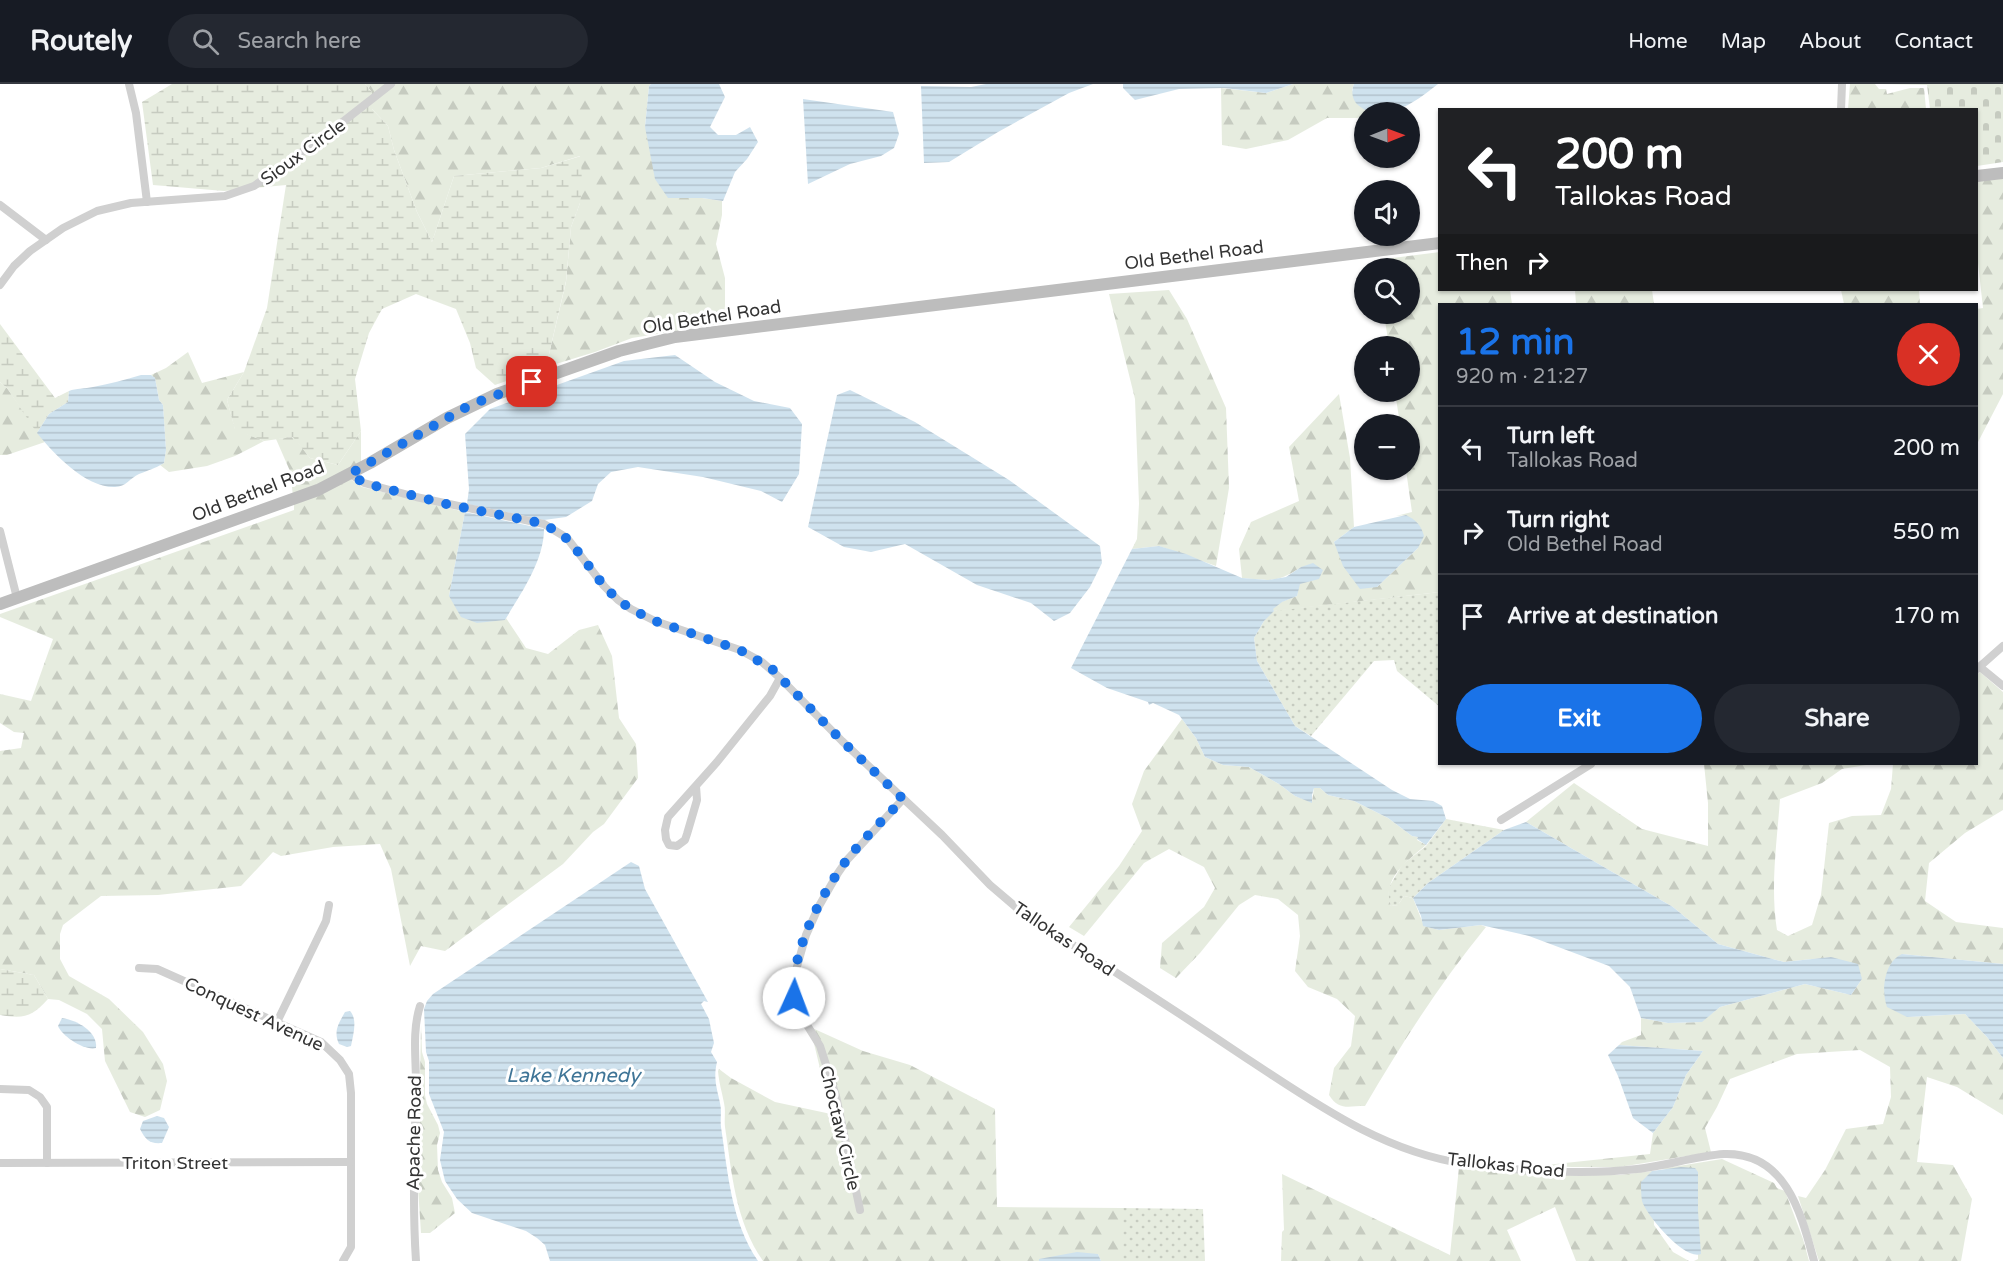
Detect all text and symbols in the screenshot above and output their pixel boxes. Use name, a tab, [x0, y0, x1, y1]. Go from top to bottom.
search box	[168, 14, 588, 68]
text: Routely	[30, 24, 132, 58]
icon: search	[189, 25, 222, 58]
text: Search here	[237, 28, 361, 54]
text: Home	[1628, 29, 1688, 54]
text: Map	[1721, 29, 1766, 54]
text: About	[1799, 29, 1861, 54]
text: Contact	[1894, 29, 1973, 54]
north arrow	[1354, 102, 1420, 168]
map controls	[1354, 102, 1420, 480]
street label: Sioux Circle	[256, 114, 350, 190]
text: 200 m	[1555, 129, 1684, 180]
icon: left	[1456, 132, 1534, 210]
button: sound	[1354, 180, 1420, 246]
text: Tallokas Road	[1555, 180, 1732, 213]
street label: Old Bethel Road	[1123, 236, 1265, 274]
icon: right	[1521, 246, 1554, 279]
text: Then	[1456, 250, 1509, 276]
button: search	[1354, 258, 1420, 324]
street label: Old Bethel Road	[641, 295, 783, 339]
text: 12 min	[1456, 321, 1575, 364]
button: close	[1897, 323, 1960, 386]
button: +	[1354, 336, 1420, 402]
pin	[506, 356, 557, 407]
icon: arrive	[515, 365, 548, 398]
text: 920 m · 21:27	[1456, 365, 1588, 389]
button: −	[1354, 414, 1420, 480]
text: Turn left	[1507, 423, 1595, 449]
icon: left	[1456, 432, 1489, 465]
text: 200 m	[1893, 435, 1960, 461]
text: Tallokas Road	[1507, 449, 1638, 473]
street label: Old Bethel Road	[189, 456, 327, 526]
text: Turn right	[1507, 507, 1609, 533]
icon: right	[1456, 516, 1489, 549]
text: 550 m	[1893, 519, 1960, 545]
text: Old Bethel Road	[1507, 533, 1663, 557]
icon: arrive	[1456, 600, 1489, 633]
text: Arrive at destination	[1507, 603, 1718, 629]
text: 170 m	[1893, 603, 1960, 629]
button: Exit	[1456, 684, 1702, 753]
button: Share	[1714, 684, 1960, 753]
street label: Tallokas Road	[1009, 897, 1119, 981]
position arrow	[762, 966, 826, 1030]
street label: Conquest Avenue	[181, 972, 327, 1056]
street label: Choctaw Circle	[815, 1063, 865, 1193]
water label: Lake Kennedy	[506, 1064, 642, 1088]
street label: Apache Road	[402, 1075, 426, 1191]
street label: Tallokas Road	[1446, 1148, 1566, 1182]
street label: Triton Street	[122, 1152, 228, 1174]

